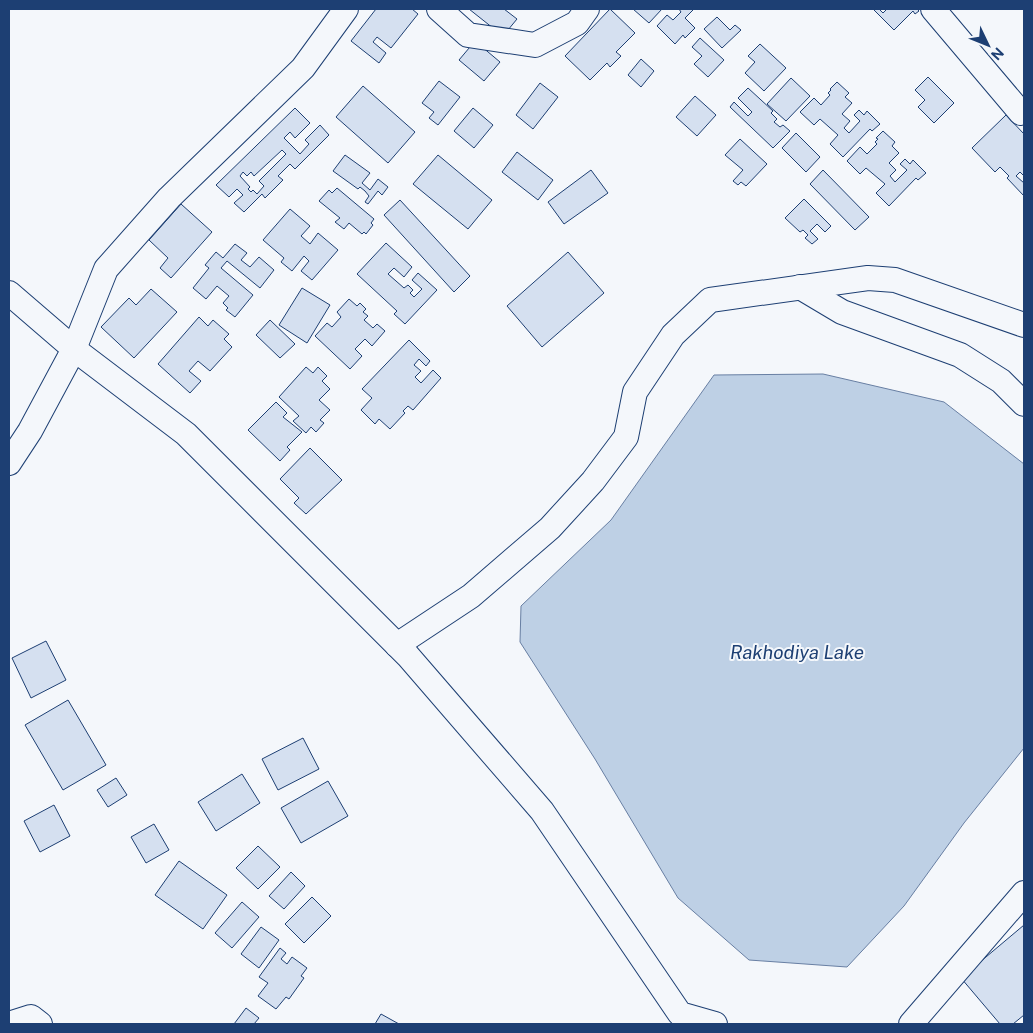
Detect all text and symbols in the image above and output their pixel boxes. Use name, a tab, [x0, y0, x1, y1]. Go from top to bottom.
north arrow	[963, 20, 1013, 70]
text: N	[988, 44, 1007, 63]
water label: Rakhodiya Lake	[730, 641, 864, 663]

